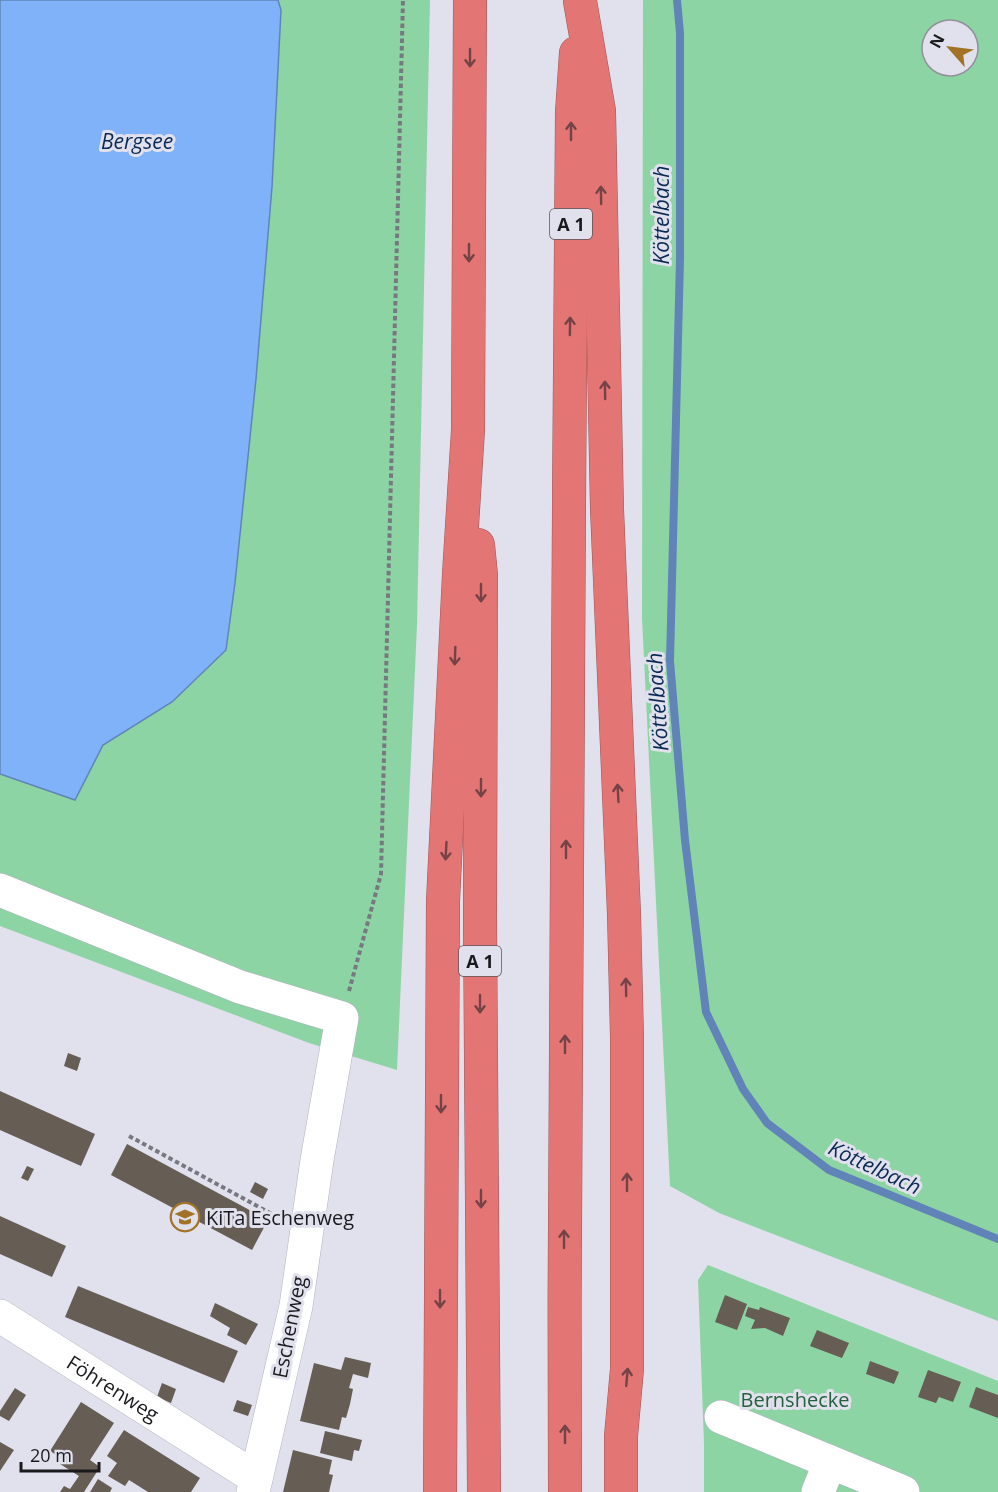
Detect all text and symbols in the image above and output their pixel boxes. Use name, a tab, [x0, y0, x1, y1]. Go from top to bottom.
north arrow	[920, 18, 980, 78]
text: N	[924, 30, 950, 52]
one-way arrow	[464, 48, 476, 68]
one-way arrow	[565, 121, 577, 141]
water label: Bergsee	[101, 127, 173, 155]
water label: Köttelbach	[647, 166, 675, 264]
one-way arrow	[595, 185, 606, 205]
road number: A 1	[550, 209, 592, 239]
one-way arrow	[463, 243, 475, 263]
one-way arrow	[564, 316, 576, 336]
one-way arrow	[599, 380, 610, 400]
one-way arrow	[475, 582, 487, 602]
one-way arrow	[450, 645, 461, 665]
water label: Köttelbach	[640, 652, 674, 752]
one-way arrow	[475, 777, 487, 797]
one-way arrow	[612, 783, 623, 803]
one-way arrow	[560, 839, 572, 859]
one-way arrow	[440, 840, 451, 860]
road number: A 1	[459, 946, 501, 976]
one-way arrow	[620, 978, 631, 998]
one-way arrow	[474, 993, 486, 1013]
one-way arrow	[559, 1034, 571, 1054]
one-way arrow	[435, 1094, 447, 1114]
water label: Köttelbach	[824, 1133, 926, 1201]
one-way arrow	[621, 1173, 633, 1193]
one-way arrow	[475, 1188, 487, 1208]
school or university icon: KiTa Eschenweg	[169, 1201, 201, 1233]
place label: KiTa Eschenweg	[206, 1204, 354, 1231]
one-way arrow	[558, 1229, 570, 1249]
street label: Eschenweg	[266, 1273, 312, 1380]
one-way arrow	[434, 1289, 446, 1309]
street label: Föhrenweg	[62, 1348, 164, 1427]
one-way arrow	[621, 1368, 632, 1388]
park label: Bernshecke	[741, 1386, 849, 1413]
one-way arrow	[559, 1424, 571, 1444]
scale bar	[21, 1435, 99, 1473]
text: 20 m	[30, 1443, 72, 1467]

